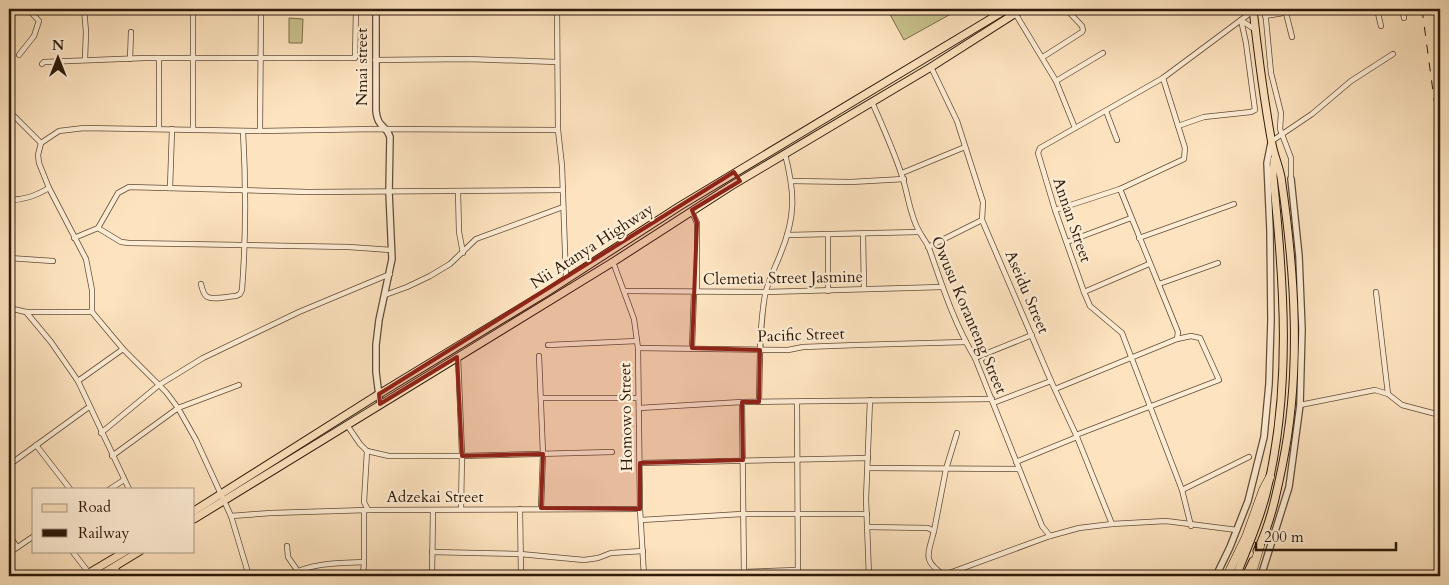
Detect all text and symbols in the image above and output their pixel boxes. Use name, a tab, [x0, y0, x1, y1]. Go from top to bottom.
street label: Nmai street	[351, 28, 373, 106]
north arrow	[32, 32, 82, 82]
text: N	[52, 36, 64, 55]
street label: Annan Street	[1047, 175, 1097, 265]
street label: Nii Atanya Highway	[526, 198, 658, 294]
street label: Owusu Koranteng Street	[926, 233, 1012, 397]
street label: Aseidu Street	[1000, 247, 1054, 337]
street label: Clemetia Street Jasmine	[703, 266, 863, 290]
street label: Pacific Street	[757, 322, 845, 348]
street label: Homowo Street	[614, 363, 638, 471]
street label: Adzekai Street	[386, 486, 484, 508]
legend	[32, 488, 195, 552]
text: Road	[78, 497, 111, 517]
scale bar	[1256, 520, 1396, 552]
text: Railway	[78, 523, 129, 543]
text: 200 m	[1264, 527, 1304, 547]

